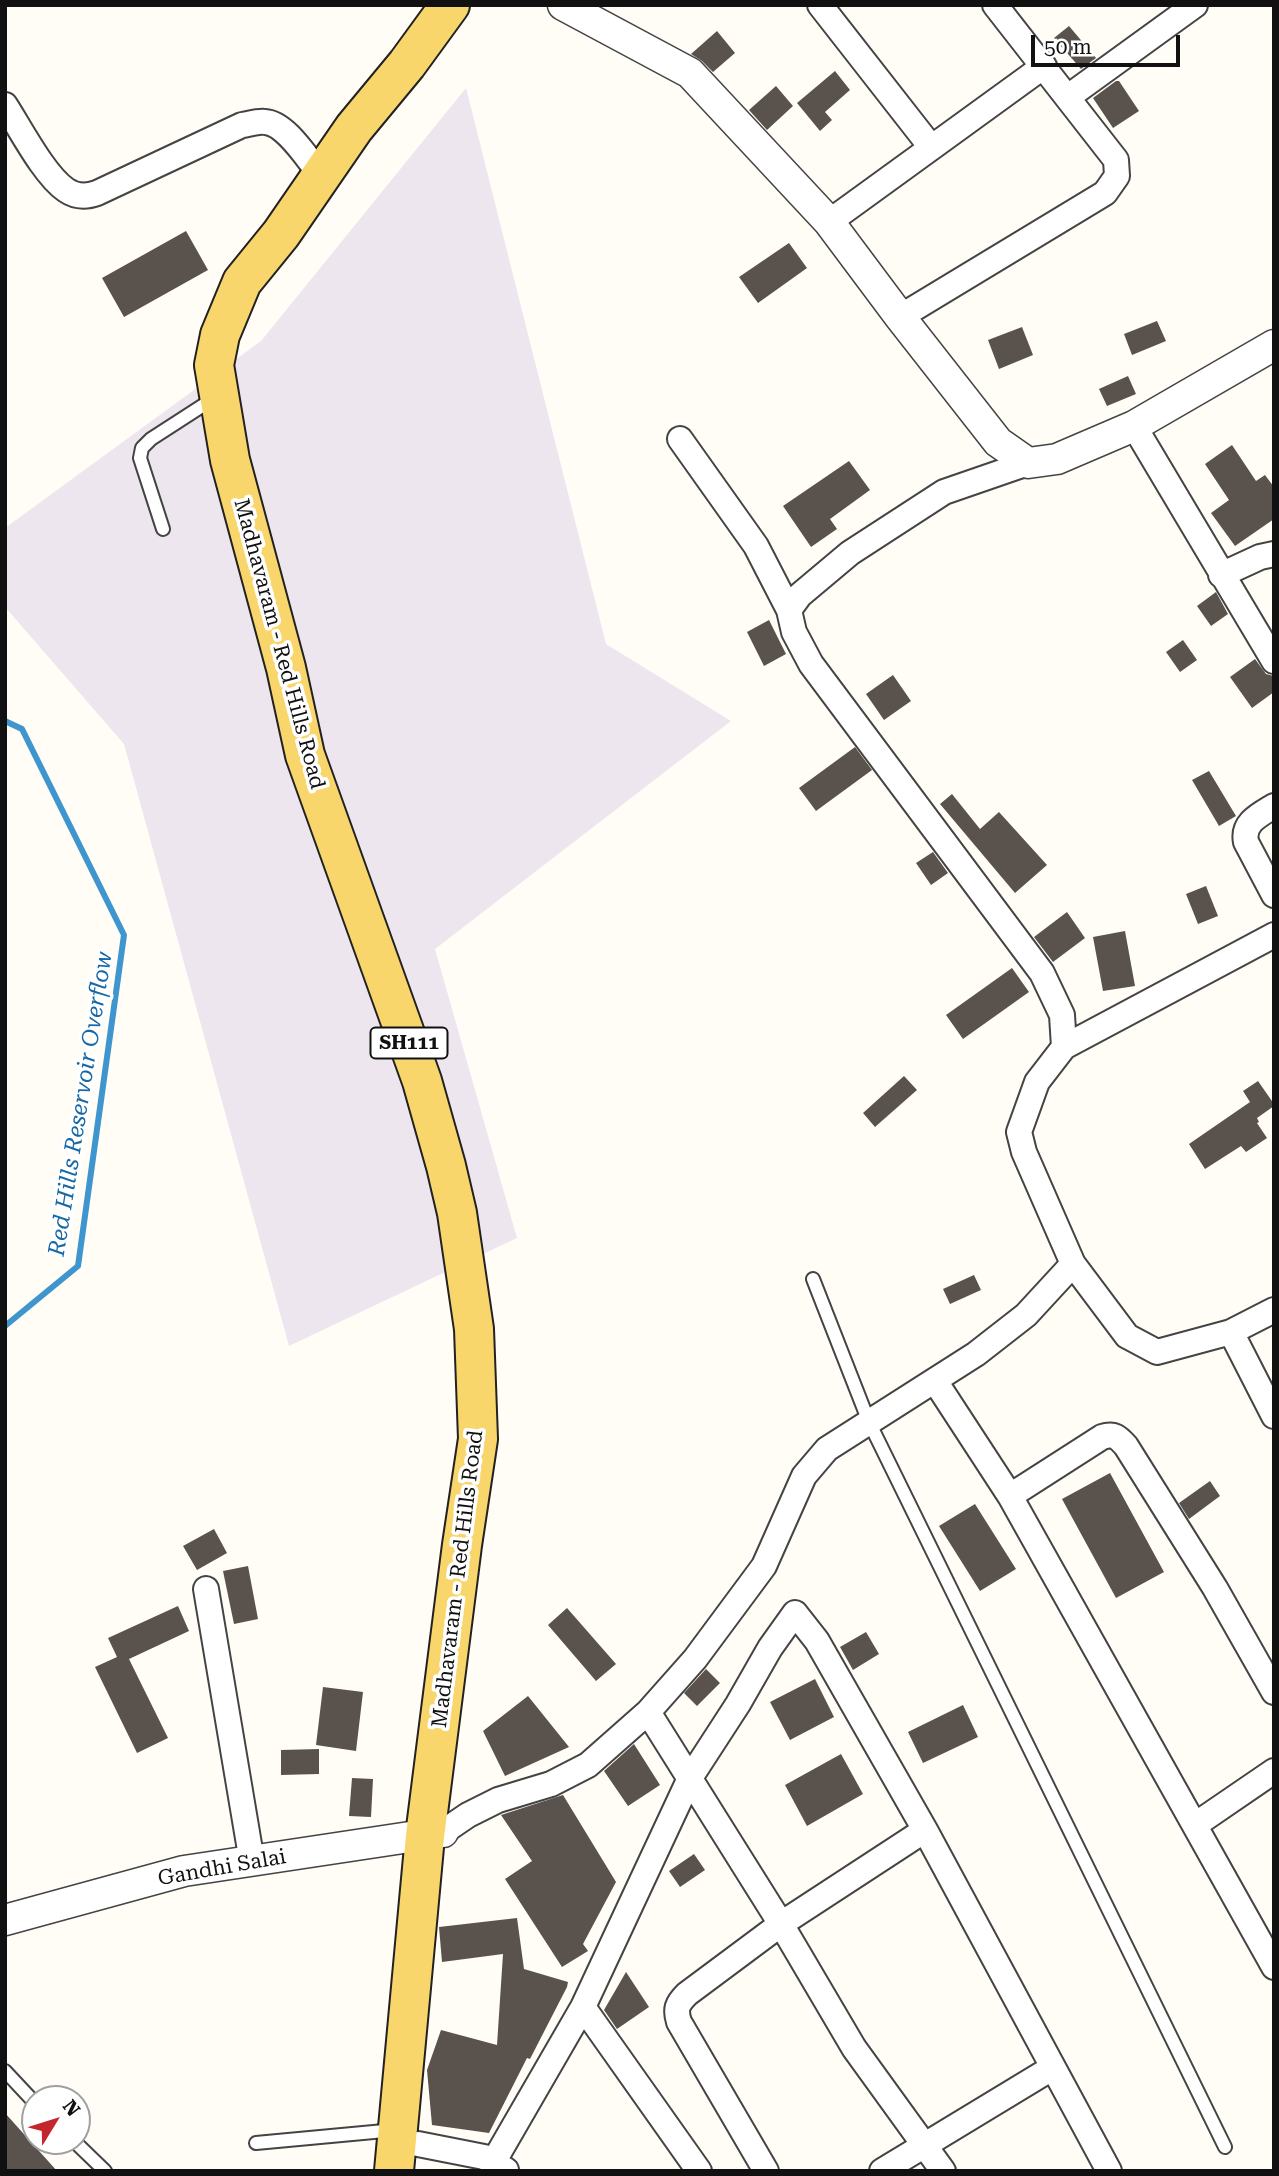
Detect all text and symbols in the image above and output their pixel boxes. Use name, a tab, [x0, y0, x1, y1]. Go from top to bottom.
scale bar	[1034, 21, 1183, 65]
text: 50 m	[1044, 35, 1092, 59]
street label: Madhavaram - Red Hills Road	[228, 496, 330, 792]
water label: Red Hills Reservoir Overflow	[43, 950, 119, 1258]
road number: SH111	[370, 1028, 448, 1058]
street label: Madhavaram - Red Hills Road	[427, 1429, 489, 1729]
street label: Gandhi Salai	[156, 1844, 288, 1892]
north arrow	[21, 2085, 91, 2155]
text: N	[58, 2095, 85, 2121]

